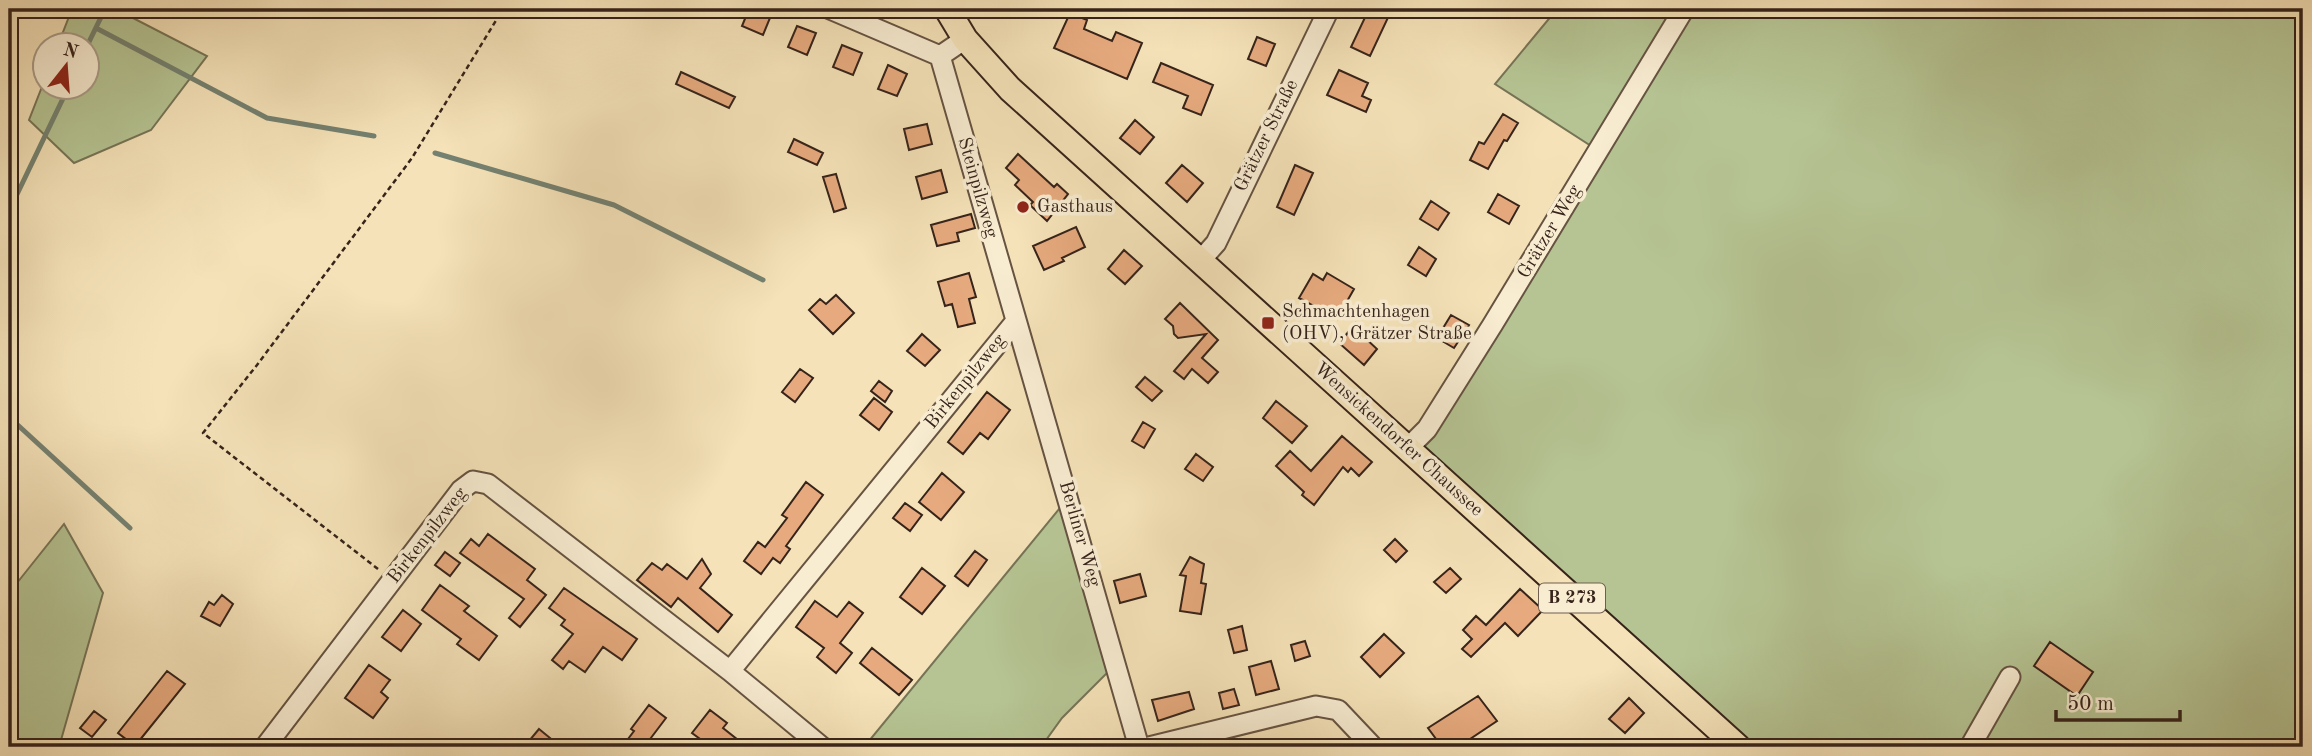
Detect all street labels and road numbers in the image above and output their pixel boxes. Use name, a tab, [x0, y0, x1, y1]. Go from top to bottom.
street label: Grätzer Straße	[1232, 77, 1302, 195]
street label: Steinpilzweg	[954, 135, 1001, 241]
street label: Grätzer Weg	[1515, 181, 1586, 282]
street label: Birkenpilzweg	[922, 330, 1010, 433]
street label: Wensickendorfer Chaussee	[1310, 359, 1486, 521]
street label: Berliner Weg	[1055, 479, 1103, 590]
street label: Birkenpilzweg	[385, 484, 472, 588]
road number: B 273	[1539, 584, 1605, 612]

